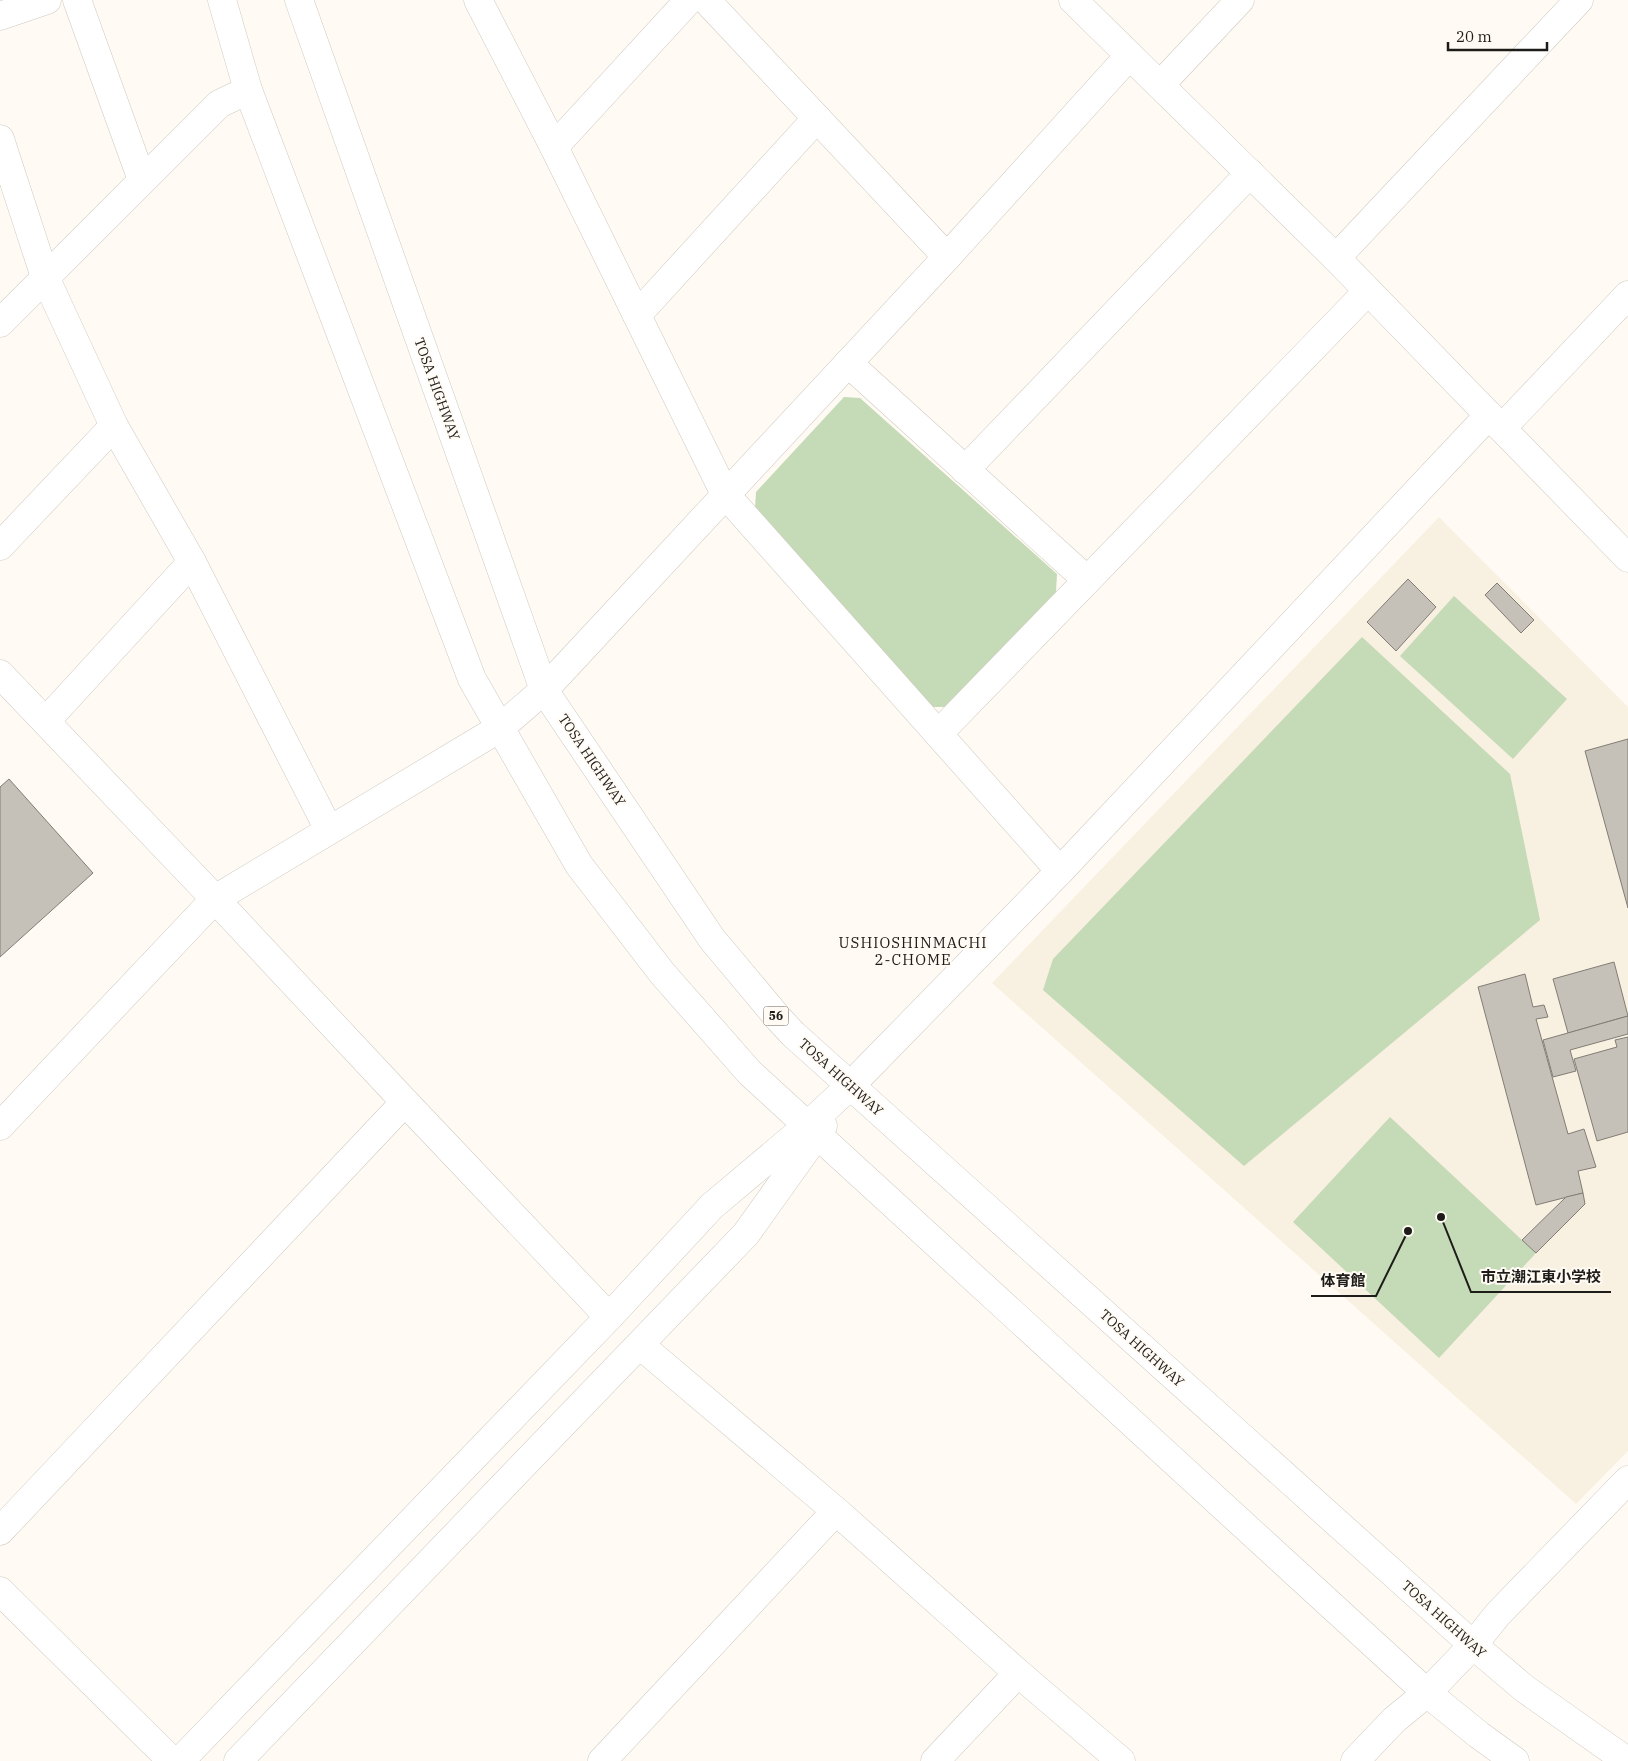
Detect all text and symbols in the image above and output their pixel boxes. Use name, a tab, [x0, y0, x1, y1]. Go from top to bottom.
scale bar	[1448, 20, 1547, 52]
text: 20 m	[1456, 27, 1492, 46]
street label: TOSA HIGHWAY	[410, 335, 464, 443]
street label: TOSA HIGHWAY	[554, 710, 630, 810]
district label: USHIOSHINMACHI 2-CHOME	[839, 933, 987, 969]
road number: 56	[764, 1006, 788, 1026]
street label: TOSA HIGHWAY	[795, 1034, 887, 1120]
callout: 市立潮江東小学校	[1471, 1262, 1611, 1292]
callout: 体育館	[1311, 1266, 1376, 1296]
text: 市立潮江東小学校	[1481, 1267, 1601, 1286]
text: 体育館	[1320, 1271, 1366, 1290]
street label: TOSA HIGHWAY	[1096, 1305, 1188, 1391]
street label: TOSA HIGHWAY	[1398, 1576, 1490, 1662]

